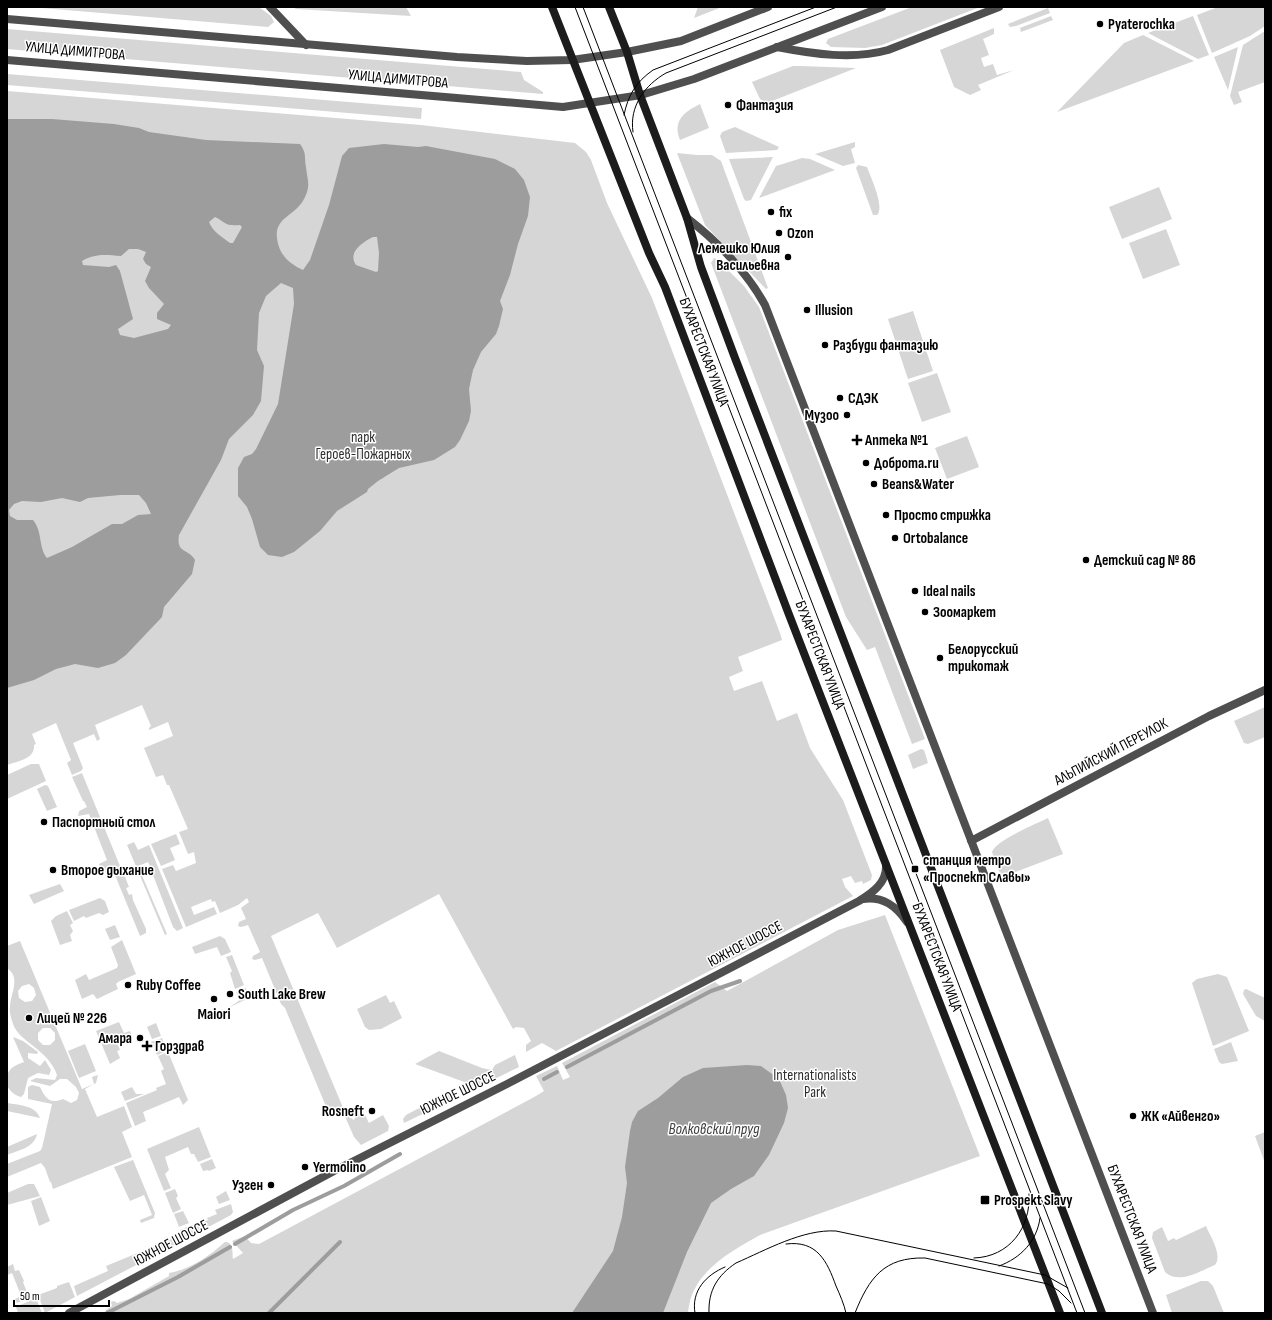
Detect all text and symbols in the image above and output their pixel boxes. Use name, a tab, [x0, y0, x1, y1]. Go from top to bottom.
place label: Pyaterochka	[1108, 15, 1175, 34]
marker: Pyaterochka	[1095, 19, 1105, 29]
street label: УЛИЦА ДИМИТРОВА	[24, 37, 126, 65]
street label: УЛИЦА ДИМИТРОВА	[347, 65, 449, 93]
place label: Фантазия	[736, 96, 793, 115]
marker: Фантазия	[723, 100, 733, 110]
place label: fix	[779, 203, 793, 222]
marker: fix	[766, 207, 776, 217]
place label: Ozon	[787, 224, 814, 243]
marker: Ozon	[774, 228, 784, 238]
place label: Лемешко Юлия Васильевна	[697, 239, 780, 275]
marker: Лемешко Юлия Васильевна	[783, 252, 793, 262]
street label: БУХАРЕСТСКАЯ УЛИЦА	[675, 295, 734, 409]
place label: Illusion	[815, 301, 853, 320]
marker: Illusion	[802, 305, 812, 315]
place label: Разбуди фантазию	[833, 336, 938, 355]
marker: Разбуди фантазию	[820, 340, 830, 350]
place label: СДЭК	[848, 389, 879, 408]
marker: СДЭК	[835, 393, 845, 403]
place label: Музоо	[804, 406, 839, 425]
marker: Музоо	[842, 410, 852, 420]
park label: парк Героев-Пожарных	[315, 428, 411, 464]
place label: Аптека №1	[864, 431, 928, 450]
marker: Аптека №1	[852, 435, 862, 445]
place label: Доброта.ru	[874, 454, 939, 473]
marker: Доброта.ru	[861, 458, 871, 468]
place label: Beans&Water	[882, 475, 955, 494]
marker: Beans&Water	[869, 479, 879, 489]
place label: Просто стрижка	[894, 506, 991, 525]
marker: Просто стрижка	[881, 510, 891, 520]
place label: Ortobalance	[903, 529, 968, 548]
marker: Ortobalance	[890, 533, 900, 543]
place label: Детский сад № 86	[1094, 551, 1196, 570]
marker: Детский сад № 86	[1081, 555, 1091, 565]
place label: Ideal nails	[923, 582, 976, 601]
marker: Ideal nails	[910, 586, 920, 596]
street label: БУХАРЕСТСКАЯ УЛИЦА	[791, 598, 850, 712]
place label: Зоомаркет	[933, 603, 996, 622]
marker: Зоомаркет	[920, 607, 930, 617]
place label: Белорусский трикотаж	[948, 640, 1018, 676]
marker: Белорусский трикотаж	[935, 653, 945, 663]
street label: АЛЬПИЙСКИЙ ПЕРЕУЛОК	[1050, 714, 1171, 790]
place label: Паспортный стол	[52, 813, 155, 832]
marker: Паспортный стол	[39, 817, 49, 827]
place label: станция метро «Проспект Славы»	[923, 851, 1031, 887]
place label: Второе дыхание	[61, 861, 154, 880]
marker: станция метро «Проспект Славы»	[910, 864, 920, 874]
marker: Второе дыхание	[48, 865, 58, 875]
street label: БУХАРЕСТСКАЯ УЛИЦА	[908, 900, 967, 1014]
street label: ЮЖНОЕ ШОССЕ	[705, 916, 785, 972]
place label: Ruby Coffee	[136, 976, 201, 995]
marker: Ruby Coffee	[123, 980, 133, 990]
place label: South Lake Brew	[238, 985, 326, 1004]
marker: South Lake Brew	[225, 989, 235, 999]
marker: Maiori	[209, 994, 219, 1004]
place label: Maiori	[198, 1005, 230, 1024]
place label: Лицей № 226	[36, 1009, 107, 1028]
marker: Лицей № 226	[24, 1013, 34, 1023]
place label: Амара	[97, 1029, 132, 1048]
marker: Амара	[135, 1033, 145, 1043]
place label: Горздрав	[155, 1037, 204, 1056]
marker: Горздрав	[142, 1041, 152, 1051]
park label: Internationalists Park	[773, 1066, 857, 1102]
street label: ЮЖНОЕ ШОССЕ	[417, 1067, 499, 1119]
place label: Rosneft	[322, 1102, 364, 1121]
marker: Rosneft	[367, 1106, 377, 1116]
place label: ЖК «Айвенго»	[1141, 1107, 1220, 1126]
marker: ЖК «Айвенго»	[1128, 1111, 1138, 1121]
water label: Волковский пруд	[668, 1120, 760, 1139]
place label: Yermolino	[313, 1158, 366, 1177]
marker: Yermolino	[300, 1162, 310, 1172]
street label: БУХАРЕСТСКАЯ УЛИЦА	[1103, 1162, 1162, 1276]
place label: Узген	[232, 1176, 263, 1195]
marker: Узген	[266, 1180, 276, 1190]
place label: Prospekt Slavy	[994, 1191, 1073, 1210]
marker: Prospekt Slavy	[979, 1194, 991, 1206]
street label: ЮЖНОЕ ШОССЕ	[131, 1215, 211, 1271]
scale bar	[14, 1282, 109, 1308]
text: 50 m	[20, 1289, 40, 1304]

